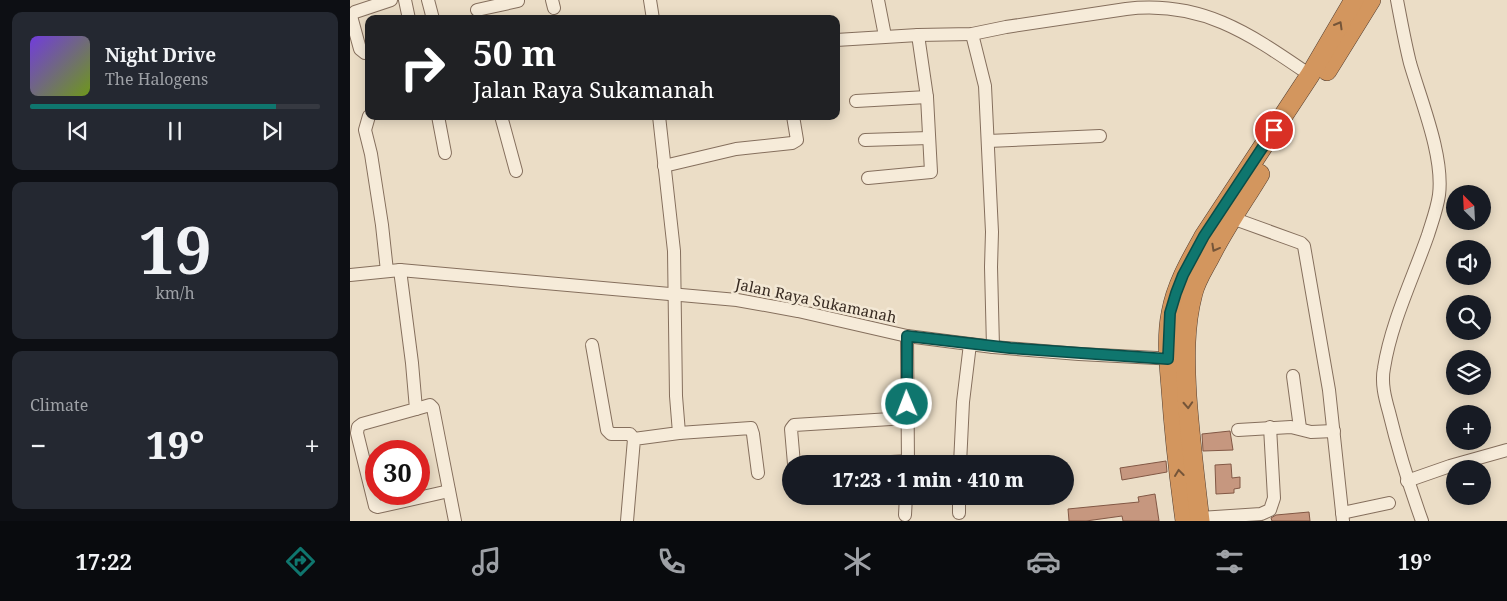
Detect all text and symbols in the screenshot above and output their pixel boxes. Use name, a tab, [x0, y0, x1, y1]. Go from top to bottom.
one-way arrow	[1333, 22, 1343, 31]
text: 50 m	[473, 29, 556, 76]
icon: right	[390, 35, 455, 100]
text: Night Drive	[105, 42, 216, 68]
text: The Halogens	[105, 68, 208, 90]
text: Jalan Raya Sukamanah	[473, 74, 714, 104]
pin	[1253, 109, 1295, 151]
icon: arrive	[1260, 116, 1288, 144]
icon: previous	[64, 117, 92, 145]
icon: pause	[161, 117, 189, 145]
icon: next	[258, 117, 286, 145]
north arrow	[1446, 185, 1491, 230]
map controls	[1446, 185, 1491, 505]
text: 19	[138, 205, 212, 293]
button: sound	[1446, 240, 1491, 285]
one-way arrow	[1211, 243, 1221, 252]
street label: Jalan Raya Sukamanah	[733, 273, 899, 327]
text: km/h	[155, 282, 195, 304]
button: search	[1446, 295, 1491, 340]
button: layers	[1446, 350, 1491, 395]
position arrow	[880, 377, 932, 429]
text: Climate	[30, 394, 88, 416]
one-way arrow	[1182, 401, 1193, 409]
button: +	[1446, 405, 1491, 450]
text: 19°	[146, 418, 204, 470]
text: −	[30, 426, 46, 464]
text: +	[304, 426, 320, 464]
speed limit sign: 30	[365, 440, 430, 505]
button: −	[1446, 460, 1491, 505]
text: 17:23 · 1 min · 410 m	[832, 467, 1024, 493]
one-way arrow	[1174, 468, 1185, 476]
icon: directions	[283, 544, 318, 579]
icon: music	[469, 544, 504, 579]
icon: phone	[654, 544, 689, 579]
icon: climate	[840, 544, 875, 579]
icon: car	[1026, 544, 1061, 579]
icon: filters	[1212, 544, 1247, 579]
text: 17:22	[75, 546, 132, 576]
text: 19°	[1398, 546, 1432, 576]

